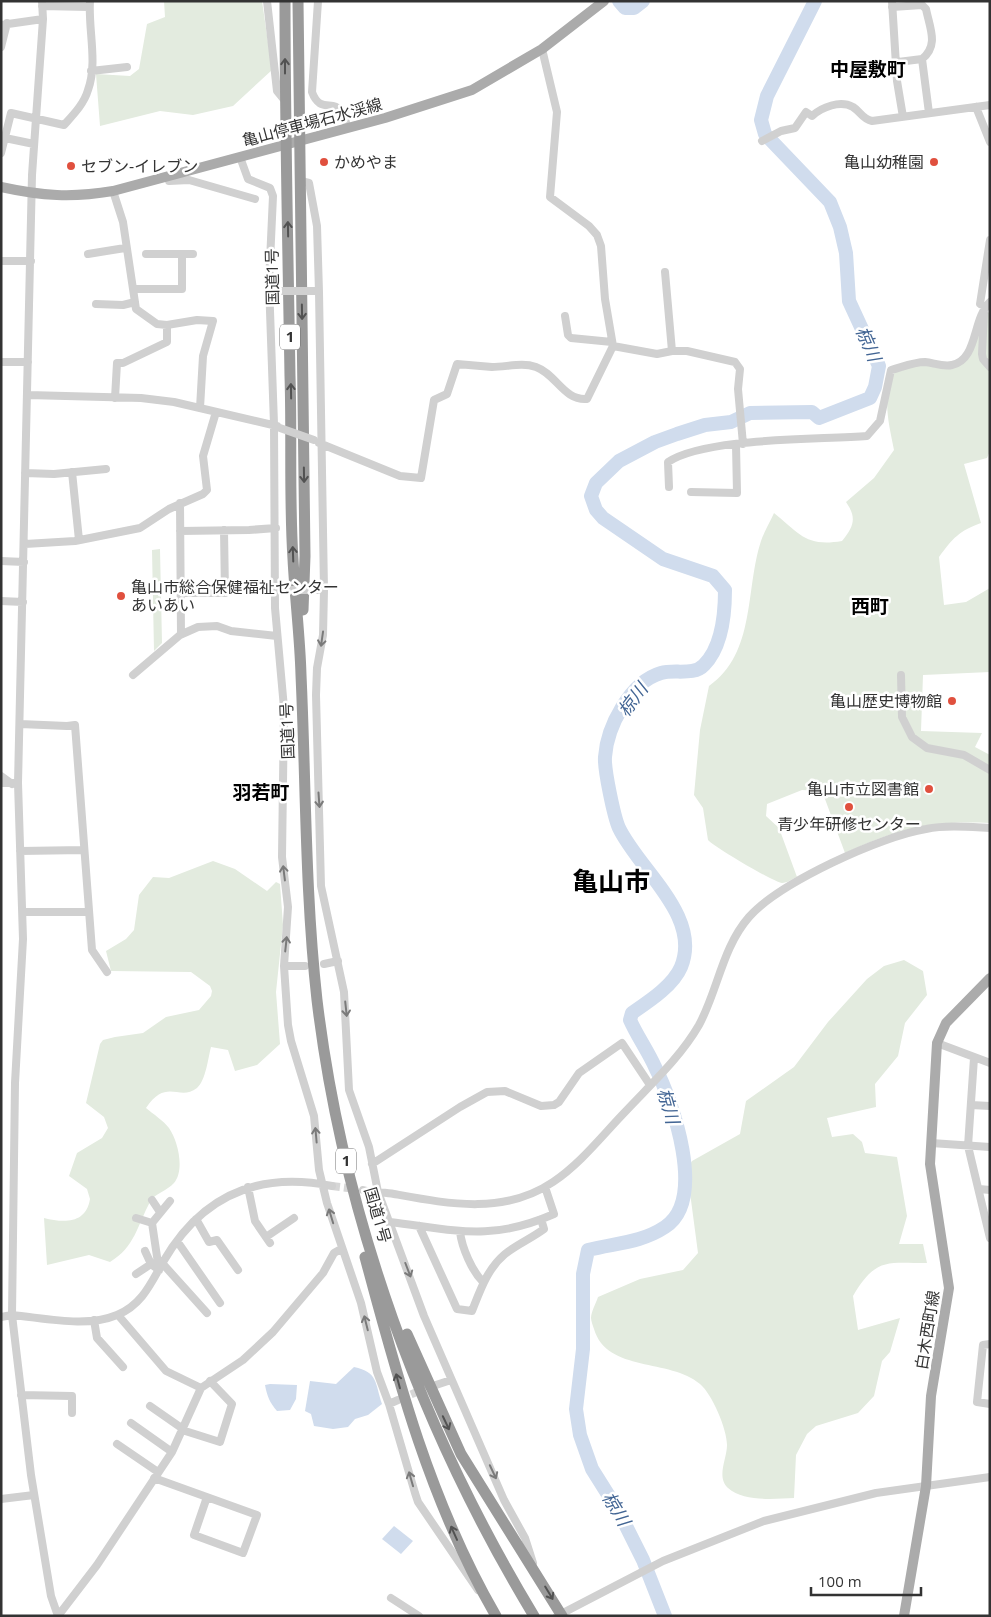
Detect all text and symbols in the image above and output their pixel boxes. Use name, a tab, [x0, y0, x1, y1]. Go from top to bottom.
district label: 中屋敷町	[830, 56, 906, 82]
one-way arrow	[280, 58, 290, 74]
street label: 亀山停車場石水渓線	[240, 93, 384, 151]
place label: かめやま	[334, 151, 398, 173]
place label: 亀山幼稚園	[844, 151, 924, 173]
place label: セブン-イレブン	[81, 155, 198, 177]
marker: かめやま	[318, 156, 330, 168]
marker: 亀山幼稚園	[928, 156, 940, 168]
marker: セブン-イレブン	[65, 160, 77, 172]
one-way arrow	[283, 221, 293, 237]
street label: 国道1号	[261, 248, 283, 306]
one-way arrow	[297, 304, 307, 320]
water label: 椋川	[851, 322, 888, 367]
road number: 1	[280, 324, 300, 350]
one-way arrow	[286, 383, 296, 400]
one-way arrow	[299, 466, 309, 483]
one-way arrow	[288, 546, 297, 562]
place label: 亀山市総合保健福祉センター あいあい	[131, 576, 339, 616]
marker: 亀山市総合保健福祉センター あいあい	[115, 590, 127, 602]
district label: 西町	[851, 593, 889, 619]
one-way arrow	[316, 630, 326, 646]
water label: 椋川	[612, 676, 654, 721]
place label: 亀山歴史博物館	[830, 690, 942, 712]
marker: 亀山歴史博物館	[946, 695, 958, 707]
street label: 国道1号	[275, 702, 299, 760]
place label: 亀山市立図書館	[807, 778, 919, 800]
district label: 羽若町	[232, 779, 290, 805]
marker: 亀山市立図書館	[923, 783, 935, 795]
one-way arrow	[315, 792, 324, 808]
marker: 青少年研修センター	[843, 801, 855, 813]
place label: 青少年研修センター	[777, 813, 921, 835]
district label: 亀山市	[572, 863, 650, 899]
one-way arrow	[279, 865, 289, 881]
one-way arrow	[281, 936, 291, 952]
one-way arrow	[341, 1000, 350, 1016]
water label: 椋川	[652, 1085, 686, 1128]
one-way arrow	[312, 1128, 321, 1144]
road number: 1	[336, 1148, 356, 1174]
street label: 国道1号	[360, 1184, 396, 1246]
one-way arrow	[326, 1209, 335, 1225]
one-way arrow	[404, 1262, 413, 1277]
street label: 白木西町線	[910, 1289, 944, 1371]
one-way arrow	[361, 1316, 370, 1332]
one-way arrow	[393, 1374, 403, 1390]
one-way arrow	[442, 1415, 451, 1430]
one-way arrow	[489, 1464, 499, 1479]
one-way arrow	[405, 1472, 415, 1488]
water label: 椋川	[597, 1487, 637, 1532]
one-way arrow	[449, 1526, 459, 1541]
scale bar	[811, 1564, 921, 1596]
text: 100 m	[818, 1571, 862, 1591]
one-way arrow	[544, 1585, 554, 1599]

